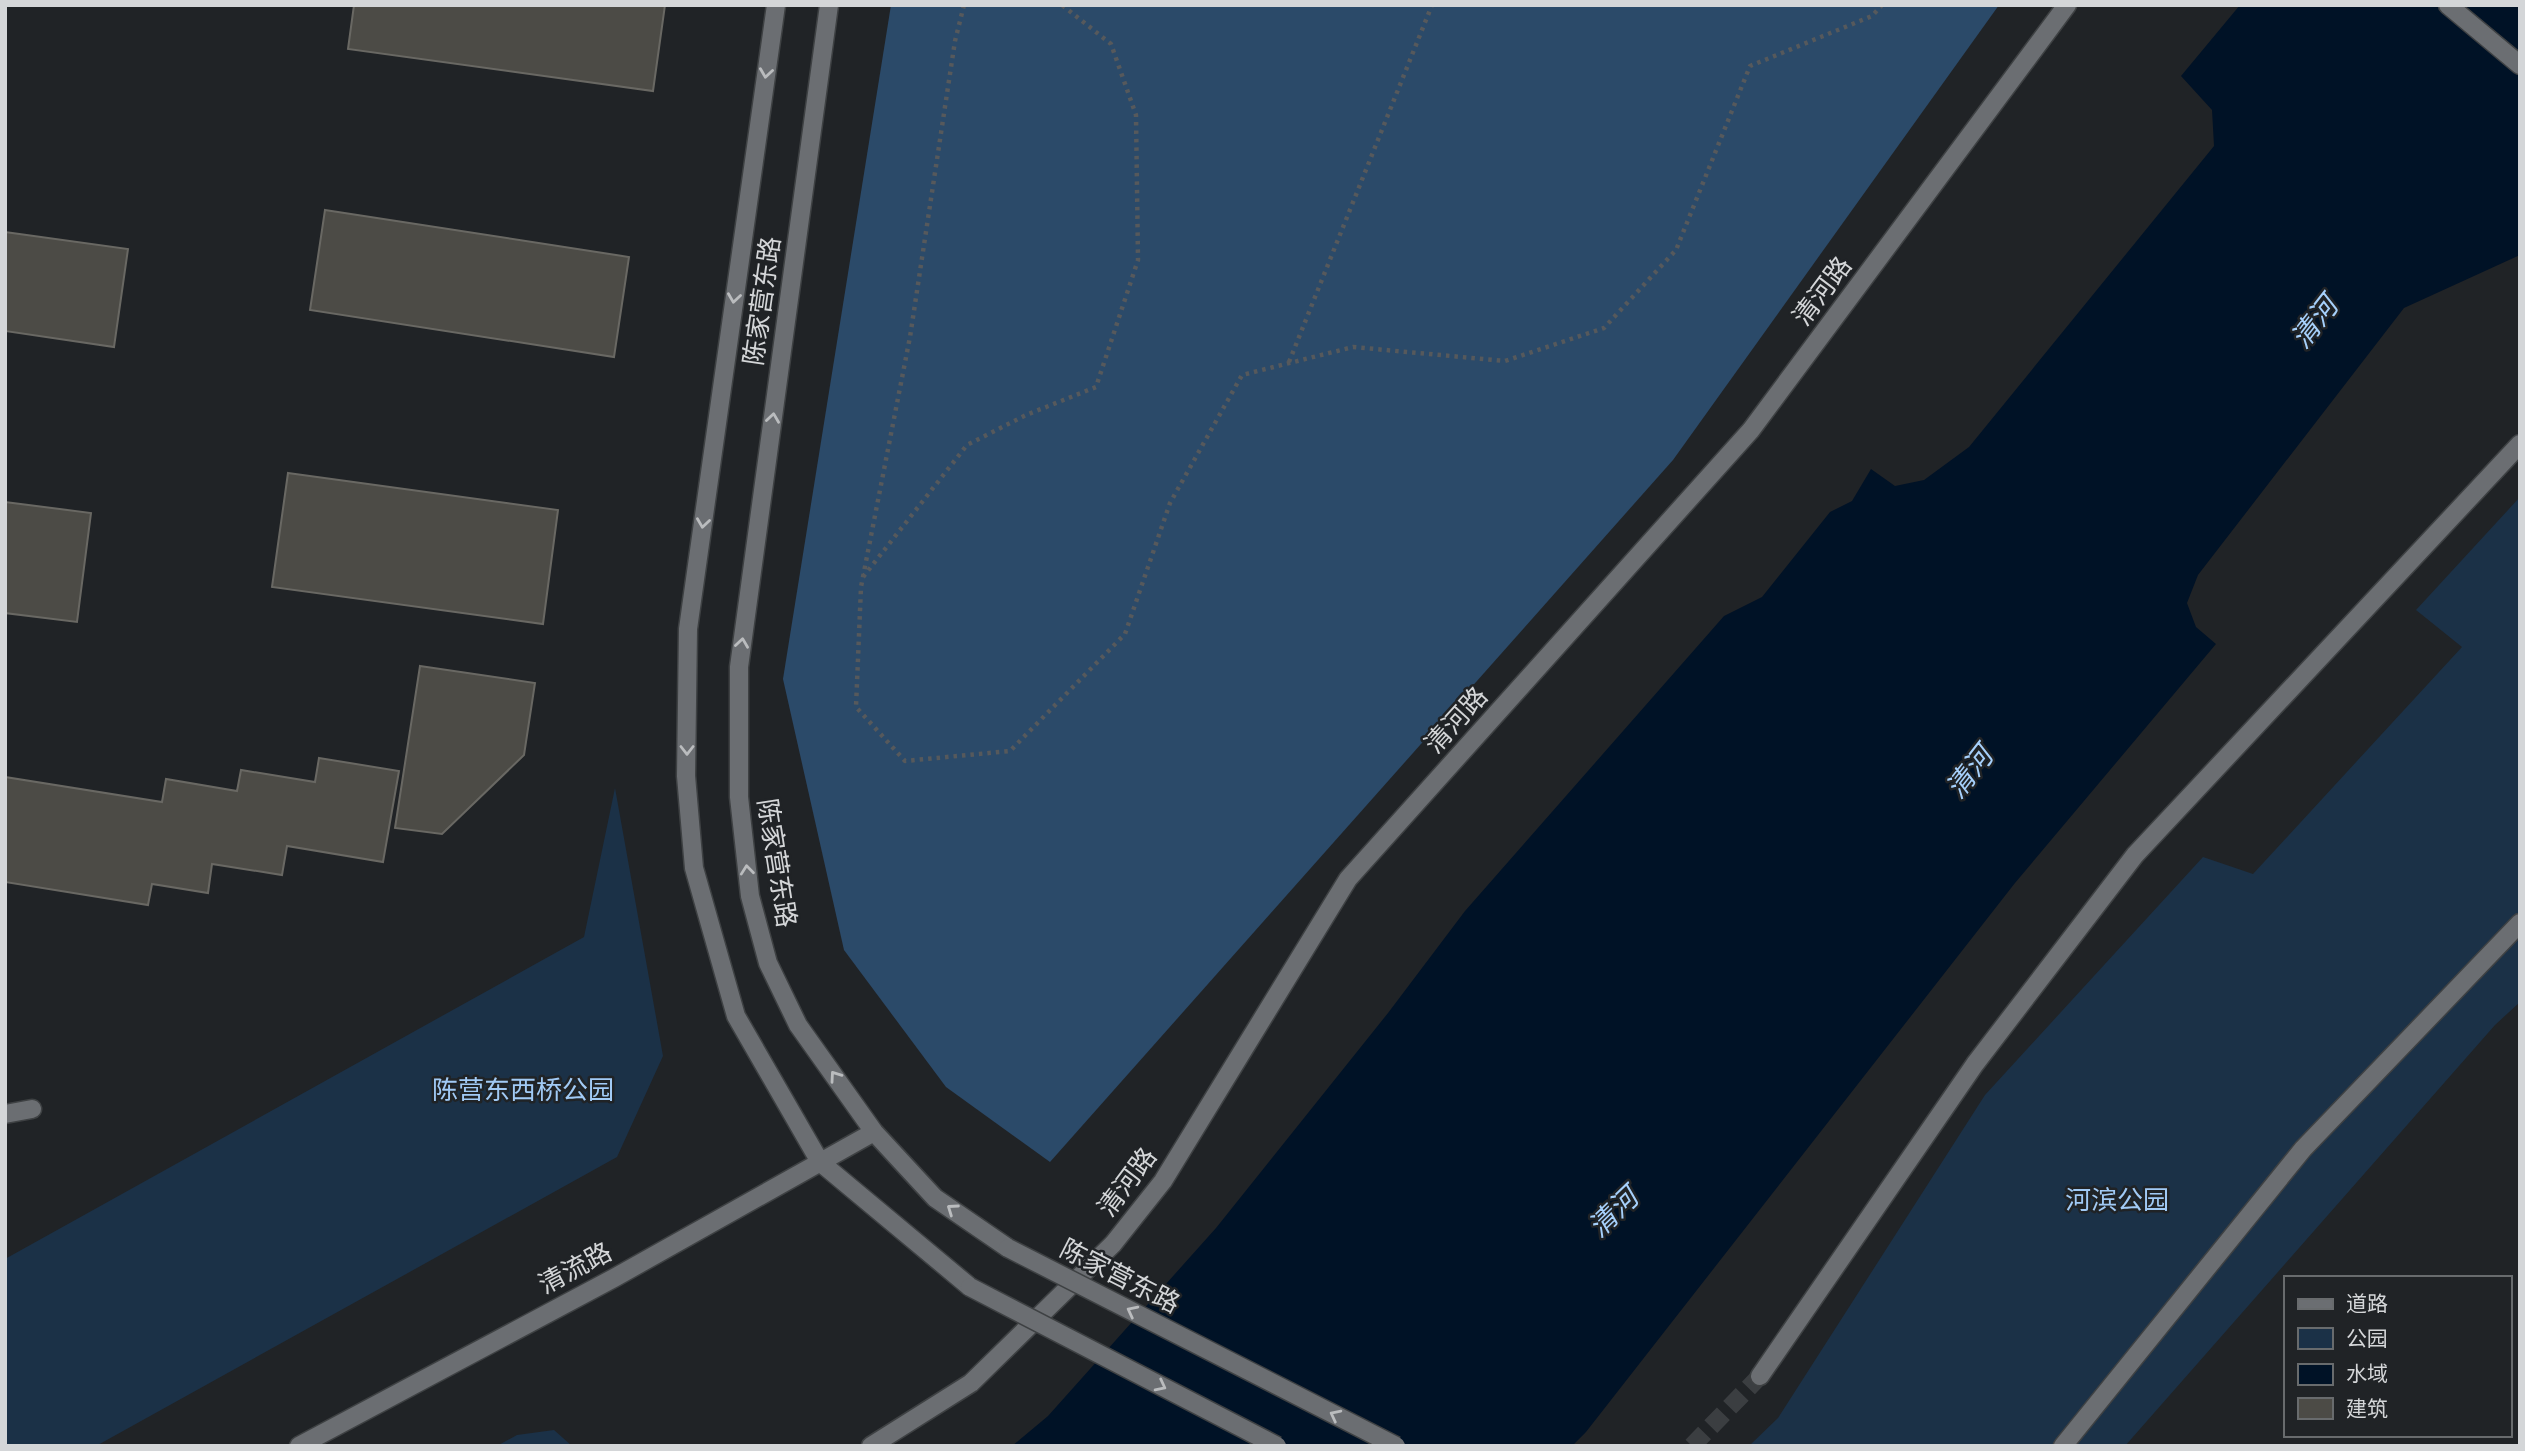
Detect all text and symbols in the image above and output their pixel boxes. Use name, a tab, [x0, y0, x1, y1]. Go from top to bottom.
one-way arrow	[759, 67, 774, 79]
street label: 陈家营东路	[736, 234, 788, 368]
street label: 清河路	[1785, 250, 1859, 332]
water label: 清河	[2283, 285, 2348, 355]
one-way arrow	[727, 292, 742, 304]
one-way arrow	[765, 412, 780, 424]
one-way arrow	[695, 517, 710, 529]
one-way arrow	[735, 637, 750, 649]
street label: 清河路	[1417, 680, 1495, 760]
water label: 清河	[1938, 735, 2003, 805]
one-way arrow	[679, 745, 694, 756]
street label: 陈家营东路	[750, 796, 804, 930]
one-way arrow	[740, 864, 755, 875]
one-way arrow	[831, 1071, 843, 1084]
park label: 陈营东西桥公园	[432, 1073, 614, 1107]
street label: 清河路	[1090, 1141, 1164, 1223]
water label: 清河	[1580, 1176, 1649, 1244]
park label: 河滨公园	[2065, 1183, 2169, 1217]
one-way arrow	[947, 1205, 960, 1217]
street label: 陈家营东路	[1054, 1231, 1186, 1321]
street label: 清流路	[533, 1235, 617, 1301]
legend	[2284, 1276, 2511, 1437]
text: 道路	[2346, 1290, 2388, 1317]
one-way arrow	[1127, 1306, 1139, 1320]
text: 公园	[2346, 1325, 2388, 1352]
text: 水域	[2346, 1360, 2388, 1387]
one-way arrow	[1154, 1377, 1166, 1391]
text: 建筑	[2346, 1395, 2388, 1422]
one-way arrow	[1330, 1409, 1342, 1423]

